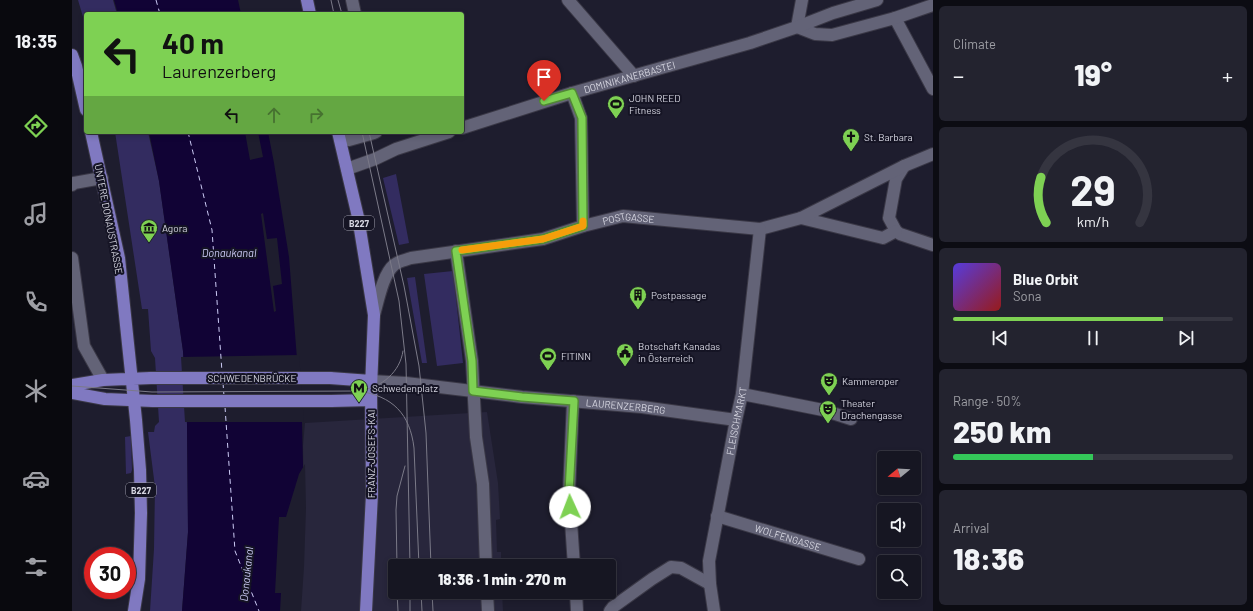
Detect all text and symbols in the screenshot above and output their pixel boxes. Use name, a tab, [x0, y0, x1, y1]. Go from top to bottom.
text: 40 m	[162, 26, 224, 60]
icon: left	[96, 28, 148, 80]
text: 18:35	[15, 30, 57, 52]
text: Climate	[953, 36, 996, 52]
text: 19°	[1074, 56, 1112, 92]
street label: DOMINIKANERBASTEI	[582, 58, 676, 95]
text: Laurenzerberg	[162, 60, 276, 82]
pin	[527, 60, 561, 101]
text: −	[953, 62, 964, 88]
text: +	[1222, 62, 1233, 88]
icon: arrive	[533, 66, 555, 88]
place label: JOHN REED Fitness	[629, 92, 681, 116]
sports icon: JOHN REED Fitness	[606, 94, 626, 119]
icon: left	[221, 104, 243, 126]
icon: ahead	[263, 104, 285, 126]
icon: right	[305, 104, 327, 126]
icon: directions	[22, 112, 50, 140]
church icon: St. Barbara	[841, 127, 861, 152]
place label: St. Barbara	[864, 131, 913, 143]
street label: UNTERE DONAUSTRASSE	[92, 163, 126, 275]
text: 29	[1070, 163, 1116, 213]
icon: music	[22, 200, 50, 228]
street label: POSTGASSE	[601, 209, 655, 227]
text: km/h	[1077, 212, 1109, 229]
road number: B227	[344, 216, 374, 230]
museum icon: Agora	[139, 218, 159, 243]
place label: Agora	[162, 222, 187, 234]
water label: Donaukanal	[202, 246, 257, 259]
text: Blue Orbit	[1013, 270, 1078, 288]
building icon: Postpassage	[628, 285, 648, 310]
icon: phone	[22, 288, 50, 316]
text: Sona	[1013, 288, 1041, 304]
place label: Postpassage	[651, 289, 707, 301]
icon: previous	[989, 327, 1011, 349]
icon: pause	[1082, 327, 1104, 349]
icon: next	[1175, 327, 1197, 349]
place label: Botschaft Kanadas in Österreich	[638, 340, 720, 364]
public building icon: Botschaft Kanadas in Österreich	[615, 342, 635, 367]
sports icon: FITINN	[538, 346, 558, 371]
place label: FITINN	[561, 350, 591, 362]
theatre icon: Kammeroper	[819, 371, 839, 396]
street label: SCHWEDENBRÜCKE	[208, 372, 296, 384]
place label: Kammeroper	[842, 375, 899, 387]
icon: climate	[22, 377, 50, 405]
metro station icon: Schwedenplatz	[349, 378, 369, 403]
place label: Schwedenplatz	[372, 382, 438, 394]
street label: FLEISCHMARKT	[723, 386, 749, 456]
text: Range · 50%	[953, 393, 1021, 409]
street label: LAURENZERBERG	[585, 396, 666, 416]
place label: Theater Drachengasse	[841, 397, 902, 421]
theatre icon: Theater Drachengasse	[818, 399, 838, 424]
street label: FRANZ-JOSEFS-KAI	[365, 410, 377, 498]
text: 250 km	[953, 413, 1051, 449]
north arrow	[877, 451, 921, 495]
map controls	[877, 451, 921, 599]
icon: car	[22, 465, 50, 493]
road number: B227	[126, 483, 156, 497]
position arrow	[549, 486, 591, 528]
button: sound	[877, 503, 921, 547]
text: Arrival	[953, 520, 989, 536]
street label: WOLFENGASSE	[753, 522, 822, 553]
text: 18:36	[953, 540, 1024, 576]
water label: Donaukanal	[237, 546, 255, 602]
speed limit sign: 30	[84, 547, 136, 599]
icon: filters	[22, 553, 50, 581]
button: search	[877, 555, 921, 599]
text: 18:36 · 1 min · 270 m	[438, 570, 566, 588]

